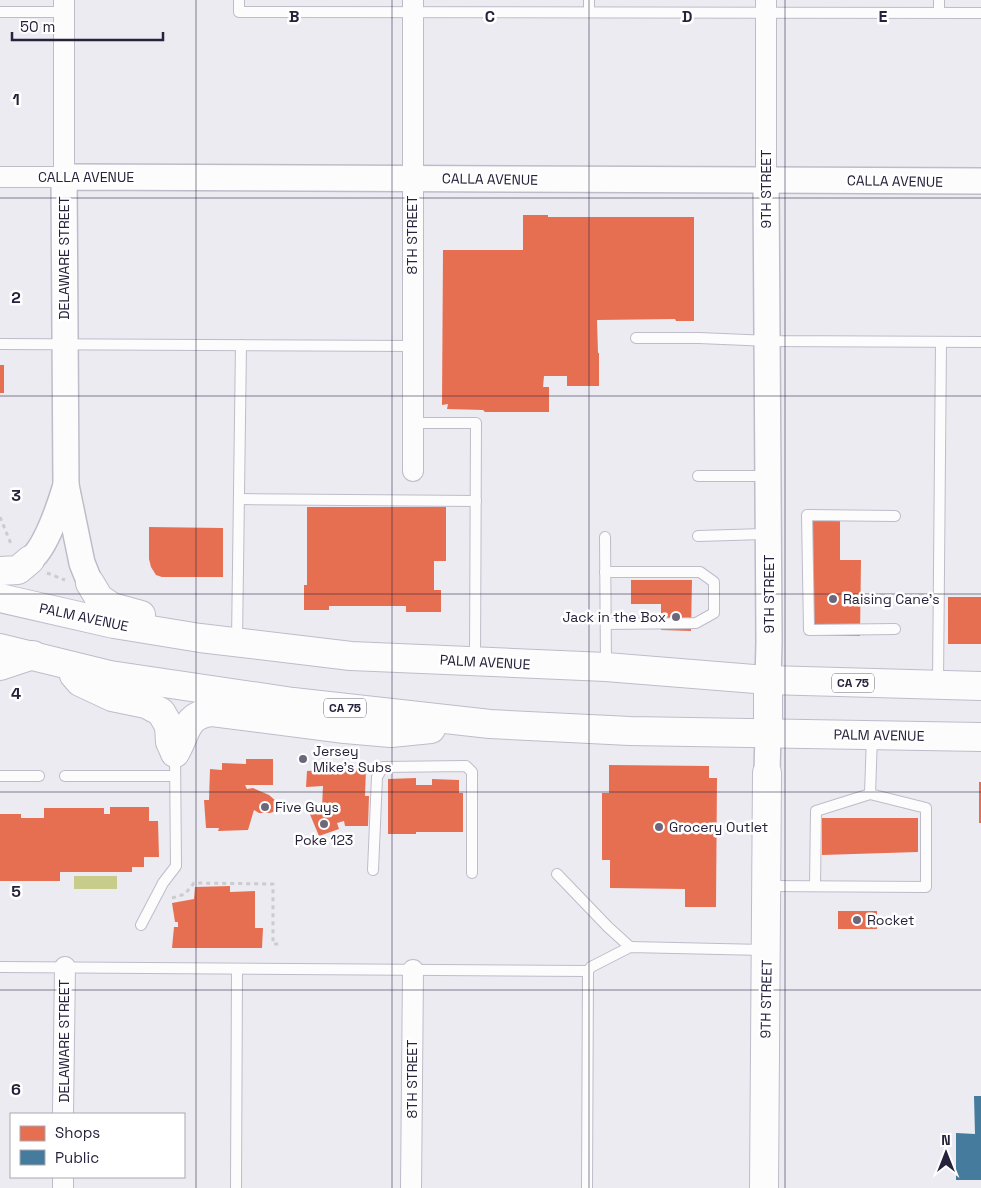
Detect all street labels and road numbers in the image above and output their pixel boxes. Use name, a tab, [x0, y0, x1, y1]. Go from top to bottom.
street label: 9TH STREET	[757, 150, 775, 228]
street label: CALLA AVENUE	[38, 168, 134, 186]
street label: CALLA AVENUE	[442, 169, 538, 189]
street label: CALLA AVENUE	[847, 171, 943, 191]
street label: DELAWARE STREET	[55, 196, 73, 320]
street label: 8TH STREET	[403, 196, 421, 274]
street label: 9TH STREET	[760, 555, 778, 633]
street label: PALM AVENUE	[38, 599, 130, 635]
street label: PALM AVENUE	[439, 651, 531, 673]
road number: CA 75	[832, 674, 874, 692]
road number: CA 75	[324, 698, 366, 718]
street label: PALM AVENUE	[833, 725, 925, 745]
street label: 9TH STREET	[756, 959, 776, 1039]
street label: DELAWARE STREET	[55, 979, 73, 1103]
street label: 8TH STREET	[403, 1040, 421, 1118]

